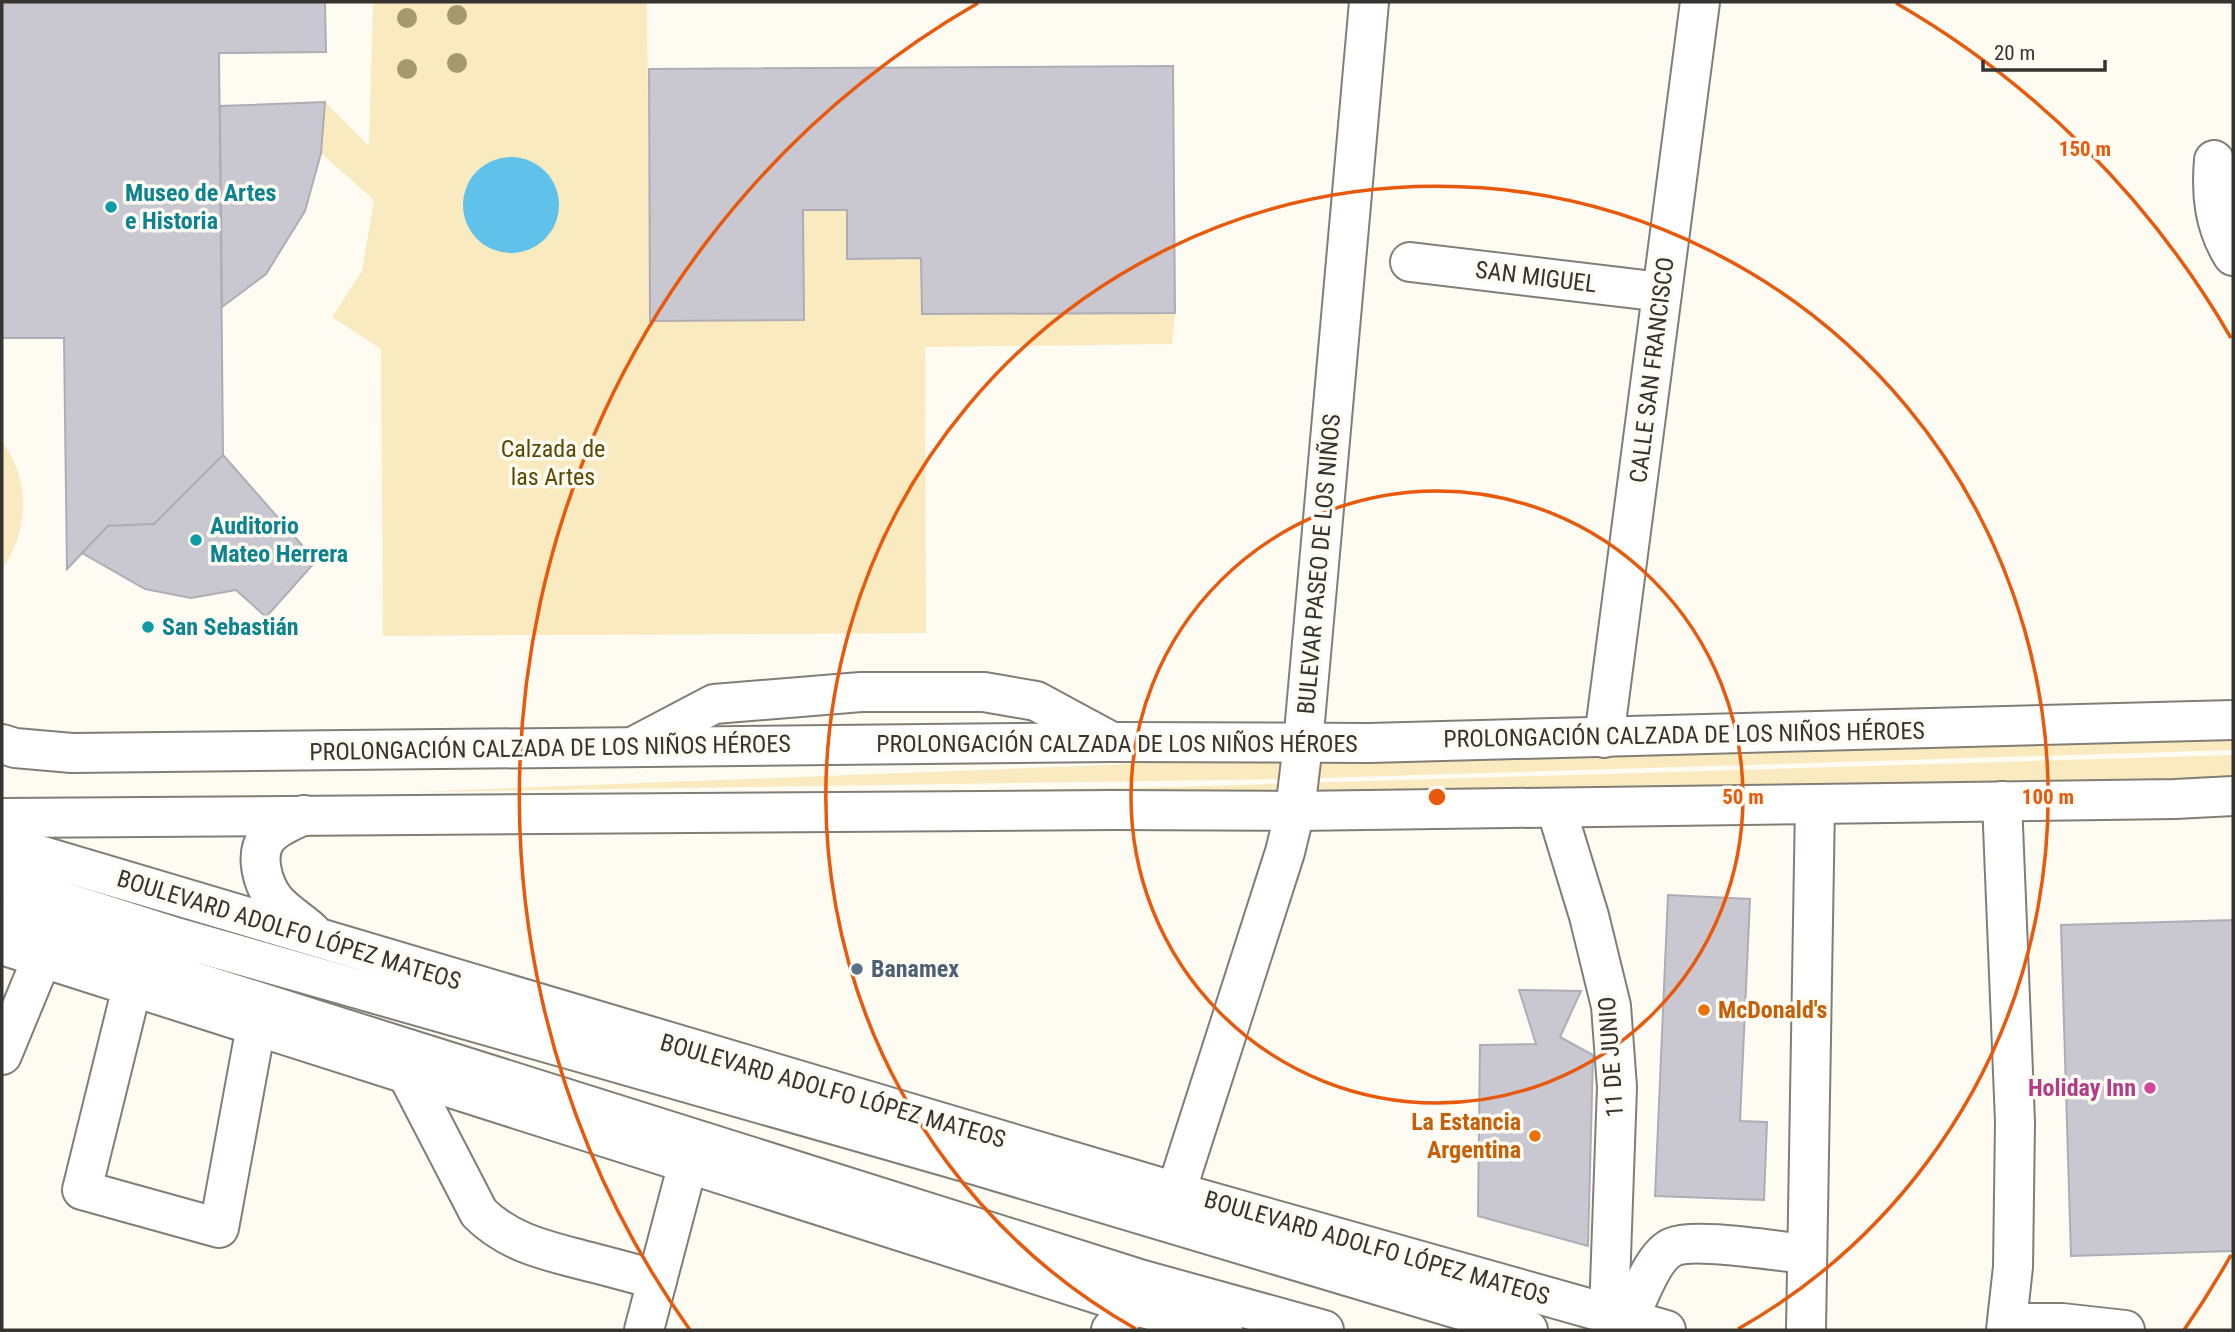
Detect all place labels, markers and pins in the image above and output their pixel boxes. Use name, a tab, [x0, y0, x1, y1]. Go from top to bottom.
place label: Museo de Artes e Historia	[125, 179, 276, 235]
marker: Museo de Artes e Historia	[103, 199, 119, 215]
place label: Auditorio Mateo Herrera	[210, 512, 348, 568]
marker: Auditorio Mateo Herrera	[188, 532, 204, 548]
place label: San Sebastián	[162, 613, 299, 641]
marker: San Sebastián	[140, 619, 156, 635]
centre of rings	[1425, 785, 1449, 809]
place label: Banamex	[871, 955, 959, 983]
marker: Banamex	[849, 961, 865, 977]
place label: McDonald's	[1718, 996, 1828, 1024]
marker: McDonald's	[1696, 1002, 1712, 1018]
place label: Holiday Inn	[2028, 1074, 2136, 1102]
marker: Holiday Inn	[2142, 1080, 2158, 1096]
place label: La Estancia Argentina	[1411, 1108, 1521, 1164]
marker: La Estancia Argentina	[1527, 1128, 1543, 1144]

